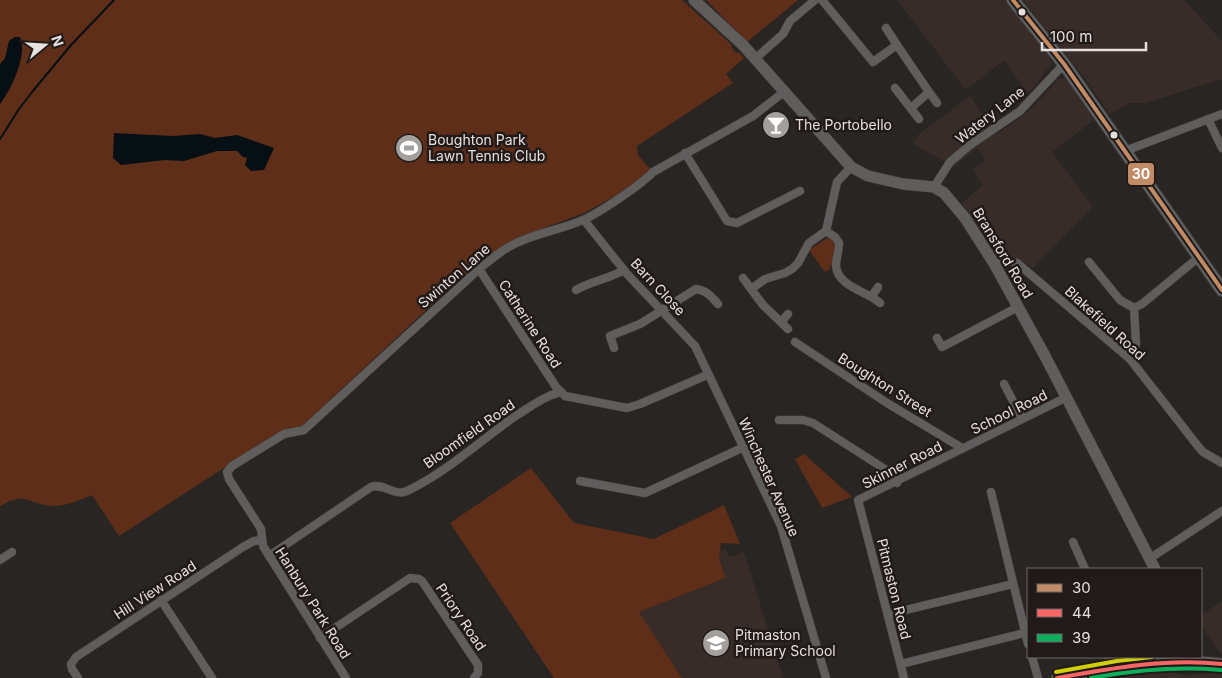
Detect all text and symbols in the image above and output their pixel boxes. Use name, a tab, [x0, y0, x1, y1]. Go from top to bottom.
unlabelled marker	[1017, 7, 1027, 17]
north arrow	[20, 20, 70, 70]
scale bar	[1042, 20, 1146, 52]
text: 100 m	[1050, 27, 1092, 46]
text: N	[48, 33, 68, 49]
street label: Watery Lane	[952, 82, 1028, 147]
bar icon: The Portobello	[761, 110, 791, 140]
place label: The Portobello	[795, 116, 892, 133]
unlabelled marker	[1109, 130, 1119, 140]
place label: Boughton Park Lawn Tennis Club	[428, 131, 545, 164]
sports icon: Boughton Park Lawn Tennis Club	[394, 133, 424, 163]
line badge: 30	[1127, 162, 1155, 186]
text: 30	[1132, 165, 1150, 182]
street label: Bransford Road	[970, 204, 1037, 301]
street label: Swinton Lane	[414, 240, 493, 311]
street label: Barn Close	[627, 254, 689, 319]
street label: Catherine Road	[495, 276, 565, 371]
street label: Blakefield Road	[1062, 282, 1149, 363]
street label: Boughton Street	[835, 349, 936, 420]
street label: School Road	[968, 386, 1050, 437]
street label: Bloomfield Road	[420, 396, 518, 472]
street label: Winchester Avenue	[736, 415, 803, 539]
street label: Skinner Road	[859, 437, 945, 492]
street label: Pitmaston Road	[874, 537, 915, 641]
street label: Hanbury Park Road	[272, 544, 355, 662]
street label: Hill View Road	[110, 557, 199, 622]
legend	[1027, 568, 1202, 658]
text: 30	[1072, 578, 1091, 597]
street label: Priory Road	[433, 580, 490, 654]
text: 44	[1072, 603, 1091, 622]
place label: Pitmaston Primary School	[735, 626, 836, 659]
school or university icon: Pitmaston Primary School	[701, 628, 731, 658]
text: 39	[1072, 628, 1091, 647]

